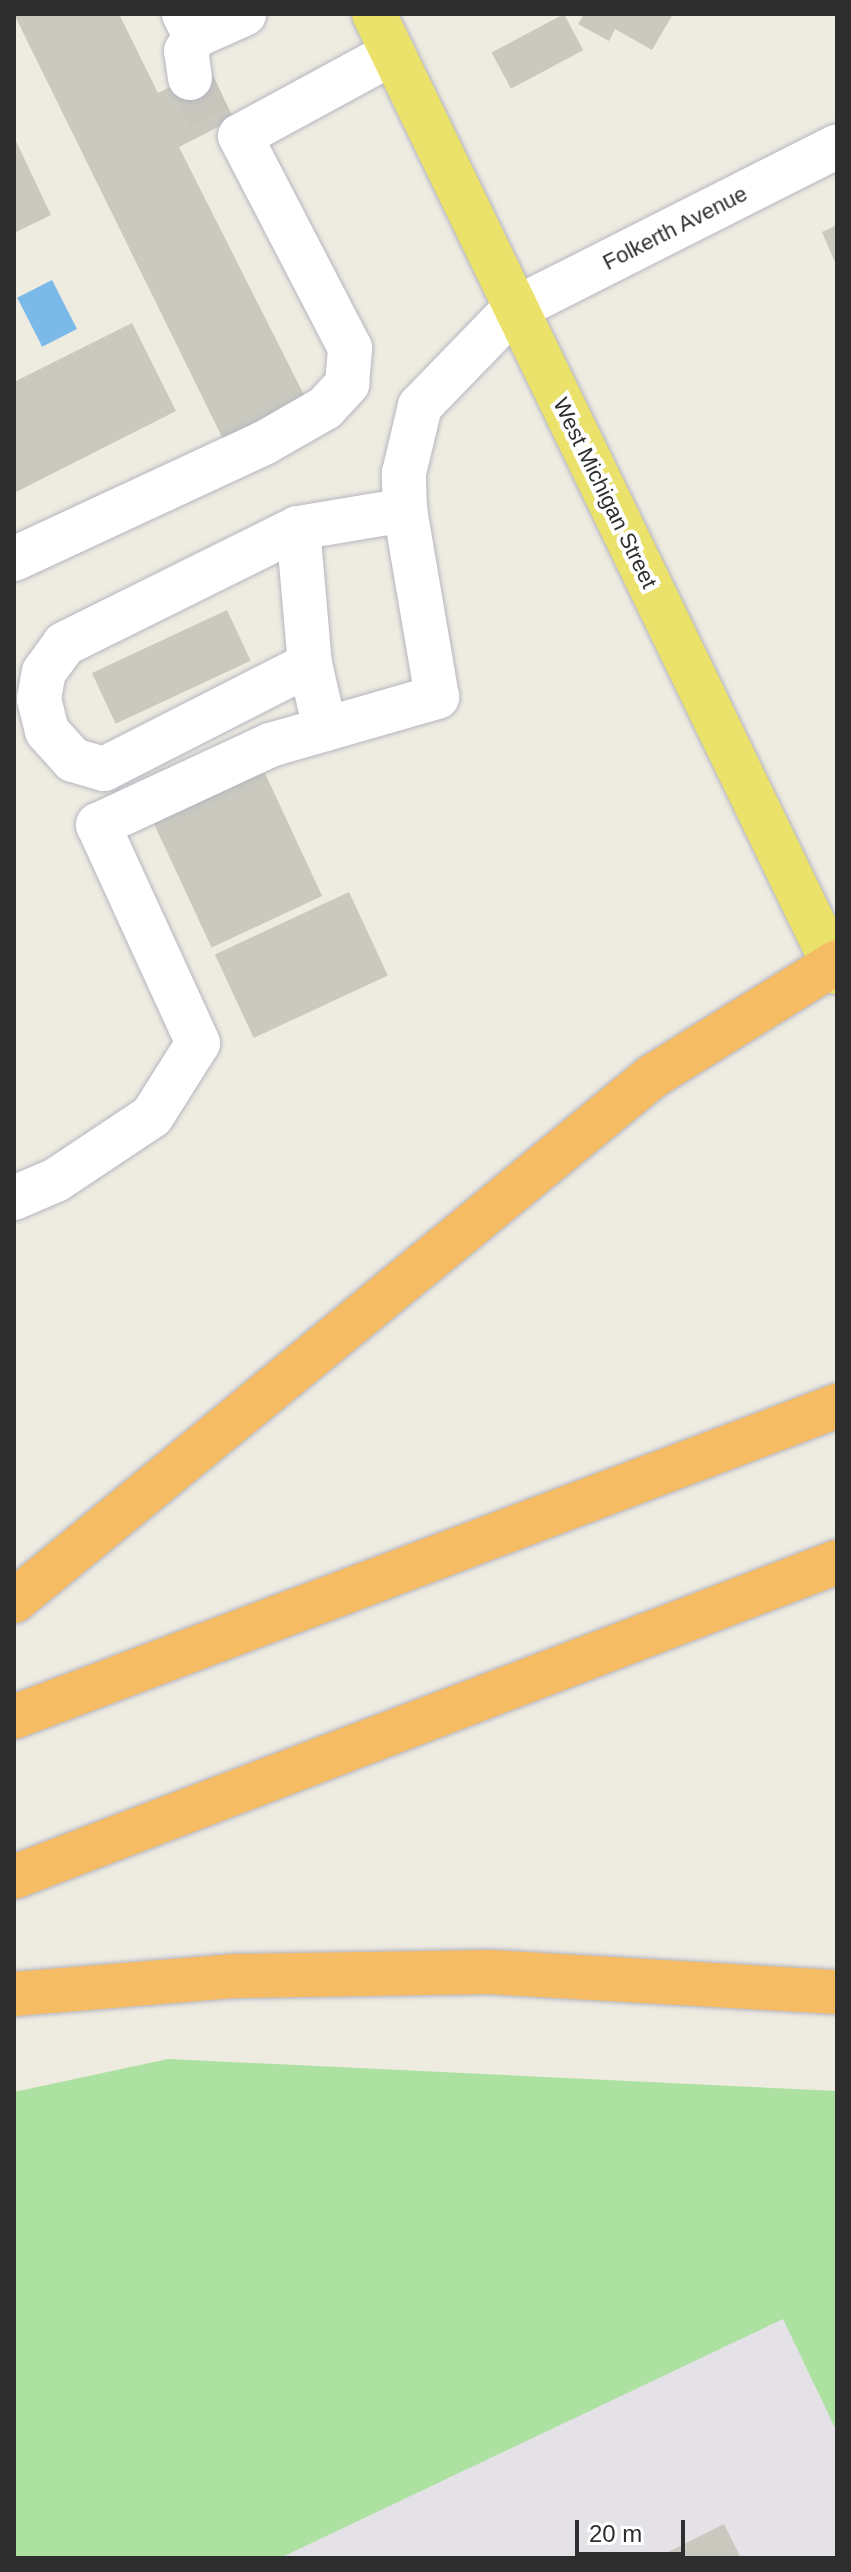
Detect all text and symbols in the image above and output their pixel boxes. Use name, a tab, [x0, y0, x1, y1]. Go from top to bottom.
street label: Folkerth Avenue	[598, 180, 752, 276]
street label: West Michigan Street	[547, 393, 663, 593]
scale bar	[579, 2504, 689, 2554]
text: 20 m	[589, 2520, 642, 2547]

